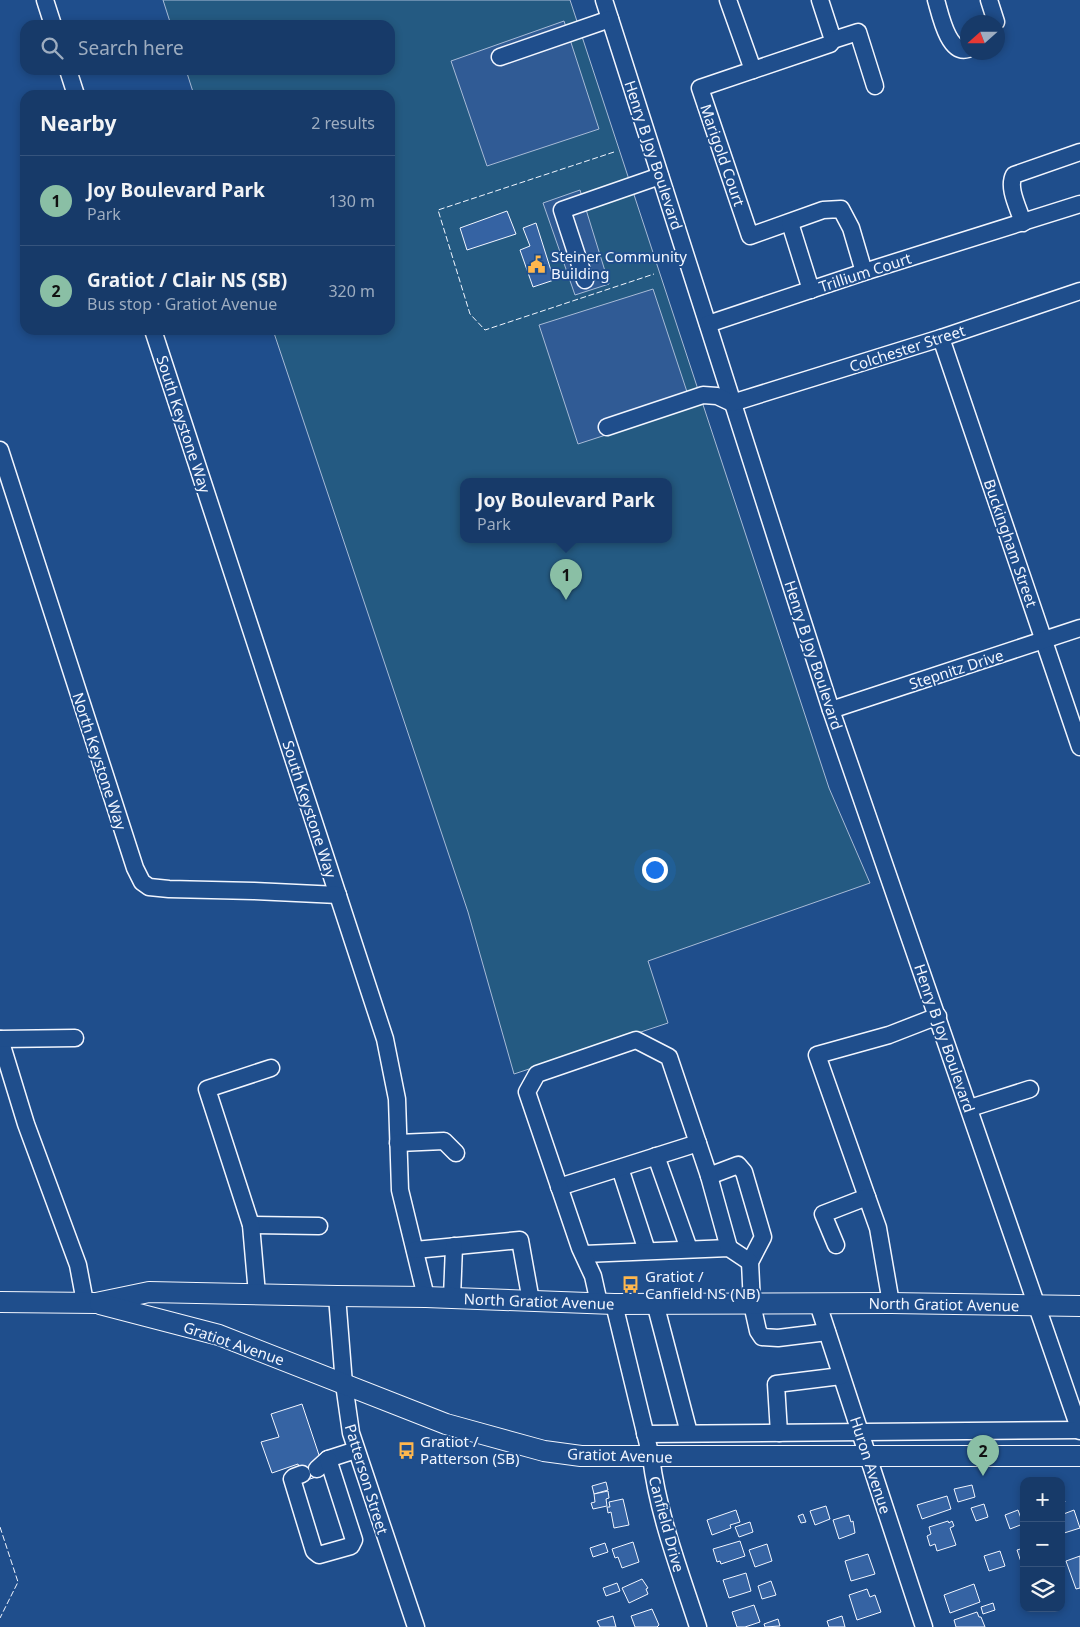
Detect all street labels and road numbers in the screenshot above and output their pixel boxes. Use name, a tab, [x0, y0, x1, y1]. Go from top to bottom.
street label: Henry B Joy Boulevard	[620, 78, 688, 232]
street label: Marigold Court	[696, 101, 750, 209]
street label: Trillium Court	[816, 247, 914, 296]
street label: Colchester Street	[847, 320, 968, 376]
street label: South Keystone Way	[152, 353, 216, 496]
street label: Buckingham Street	[980, 476, 1042, 610]
street label: Henry B Joy Boulevard	[780, 578, 848, 732]
street label: Stepnitz Drive	[906, 644, 1006, 694]
street label: North Keystone Way	[68, 690, 132, 833]
street label: South Keystone Way	[278, 738, 342, 881]
street label: Henry B Joy Boulevard	[910, 961, 980, 1115]
street label: North Gratiot Avenue	[463, 1288, 615, 1314]
street label: North Gratiot Avenue	[868, 1293, 1020, 1315]
street label: Gratiot Avenue	[181, 1316, 287, 1370]
street label: Huron Avenue	[846, 1414, 896, 1516]
street label: Patterson Street	[341, 1421, 393, 1537]
street label: Gratiot Avenue	[567, 1443, 673, 1467]
street label: Canfield Drive	[645, 1474, 689, 1574]

